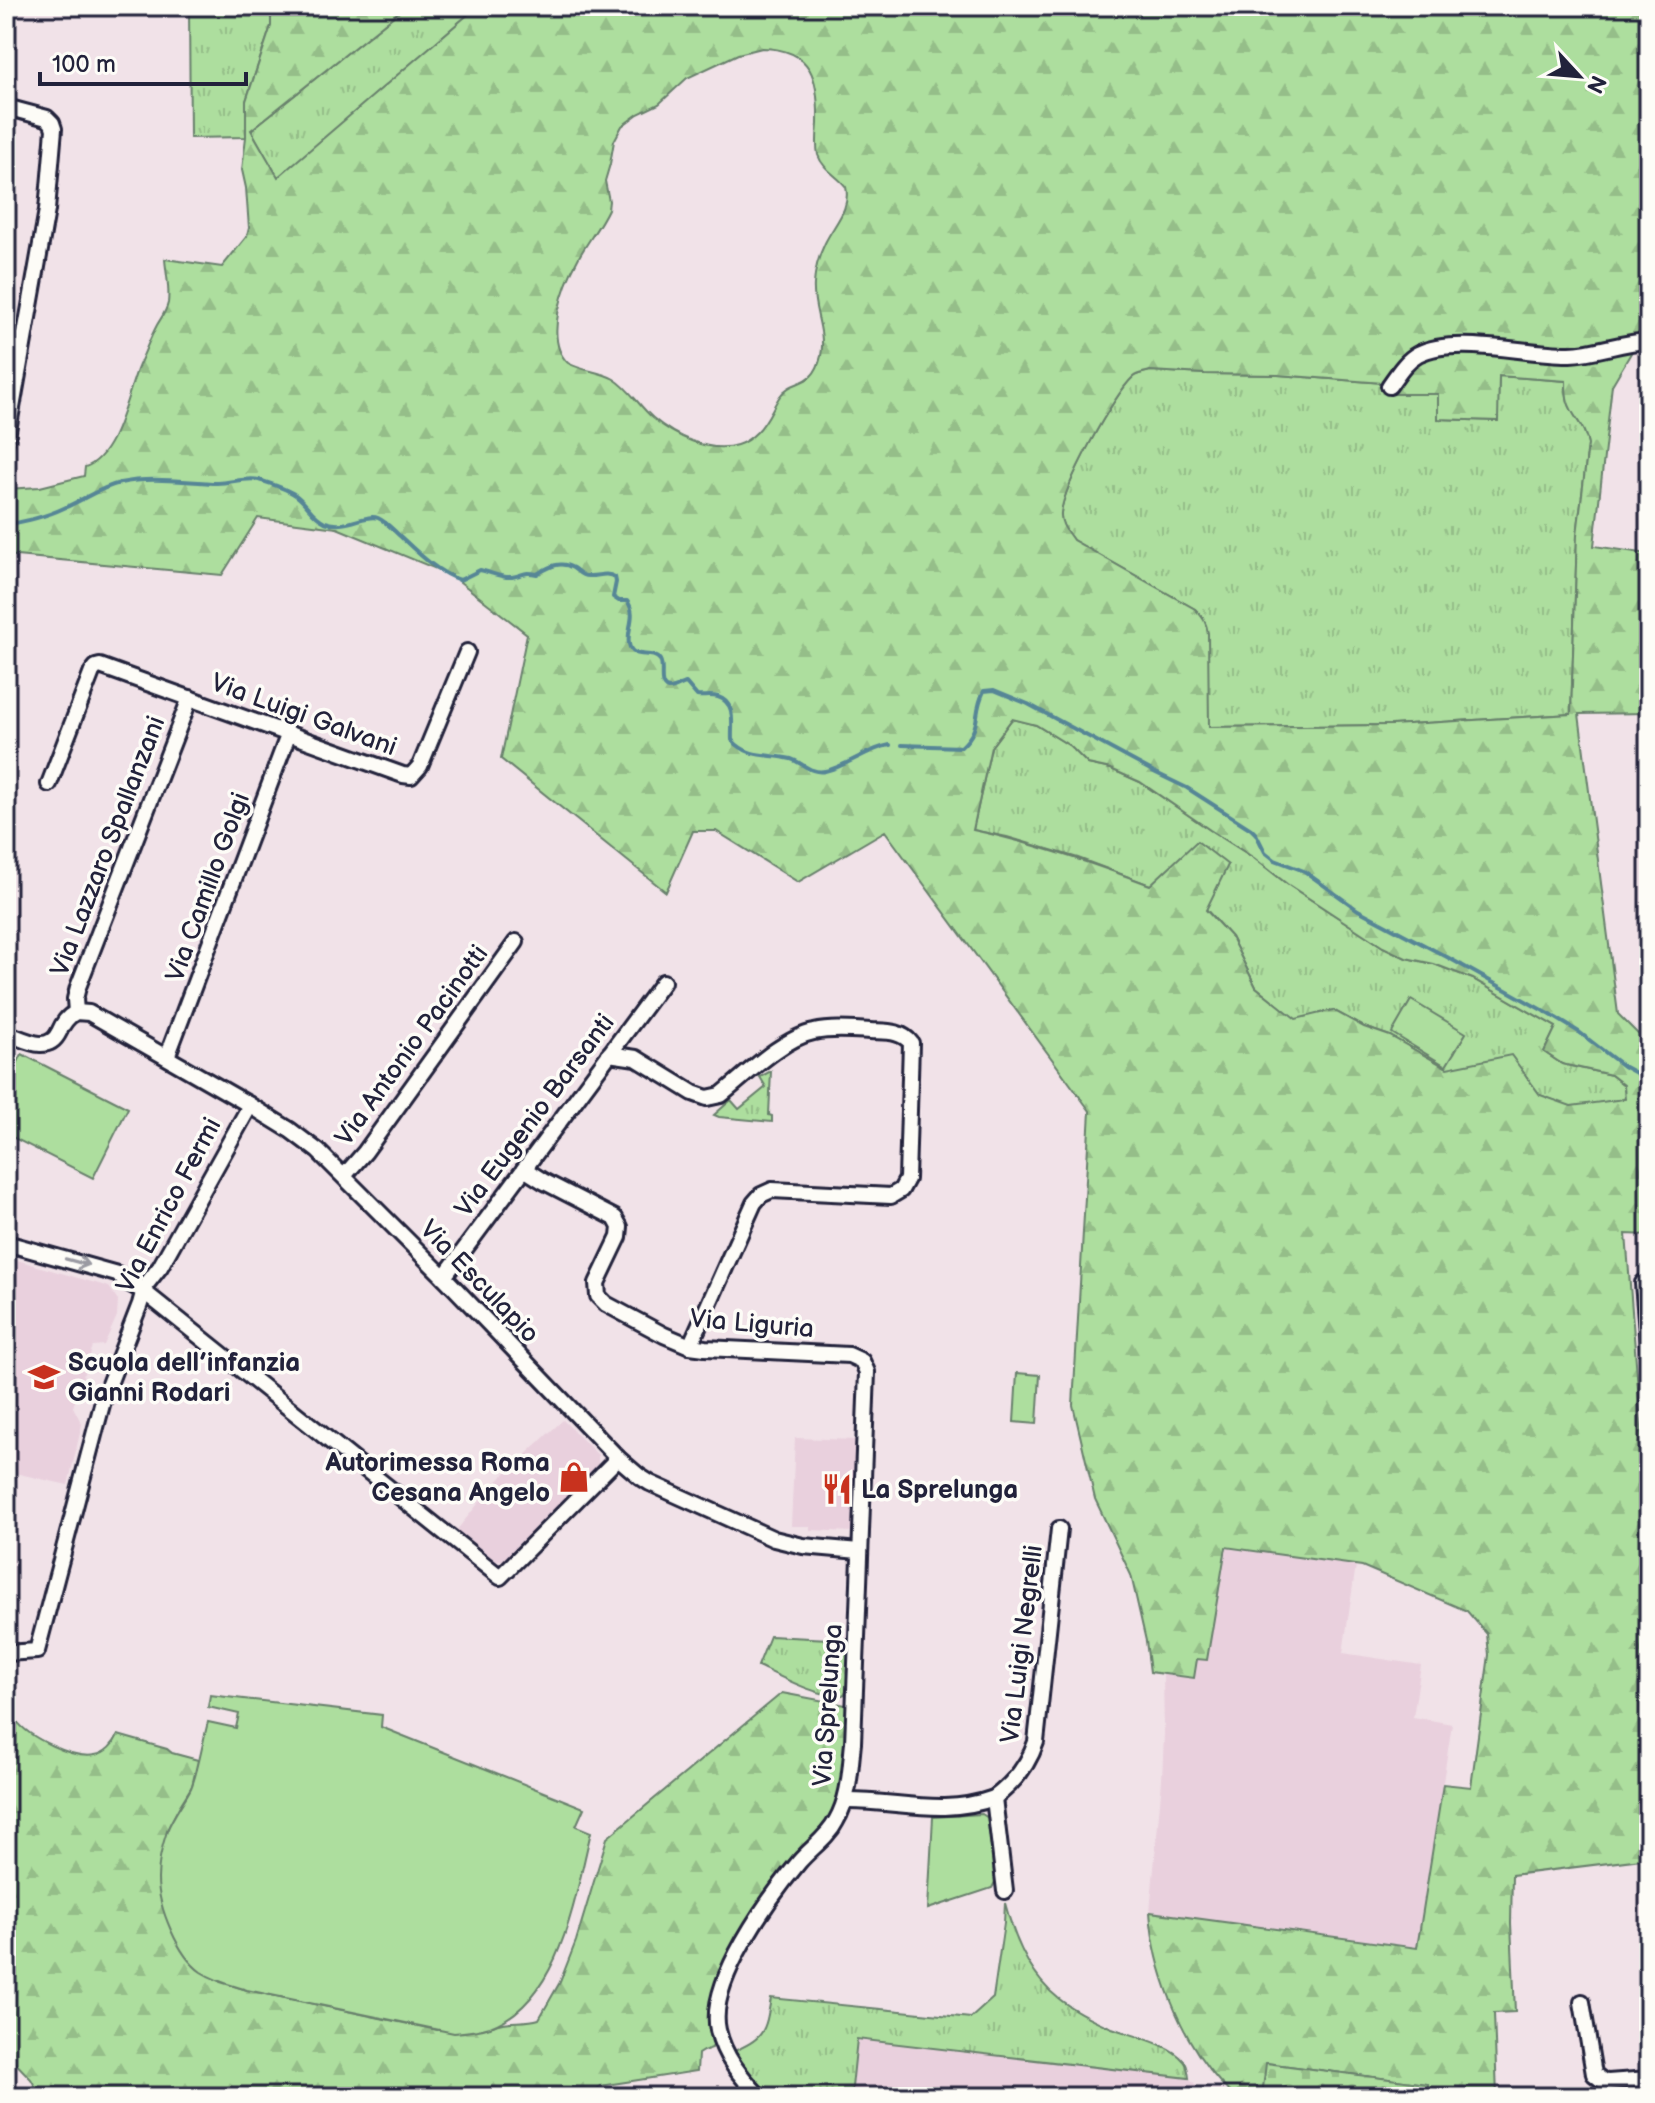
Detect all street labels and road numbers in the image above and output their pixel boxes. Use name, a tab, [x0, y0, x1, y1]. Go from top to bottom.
street label: Via Luigi Galvani	[206, 667, 400, 763]
street label: Via Lazzaro Spallanzani	[44, 712, 172, 981]
street label: Via Camillo Golgi	[160, 789, 257, 986]
street label: Via Antonio Pacinotti	[329, 940, 495, 1152]
street label: Via Eugenio Barsanti	[449, 1008, 622, 1223]
street label: Via Enrico Fermi	[110, 1113, 229, 1299]
street label: Via Esculapio	[413, 1214, 545, 1350]
street label: Via Liguria	[688, 1304, 815, 1345]
street label: Via Luigi Negrelli	[995, 1543, 1050, 1745]
street label: Via Sprelunga	[807, 1623, 850, 1788]

